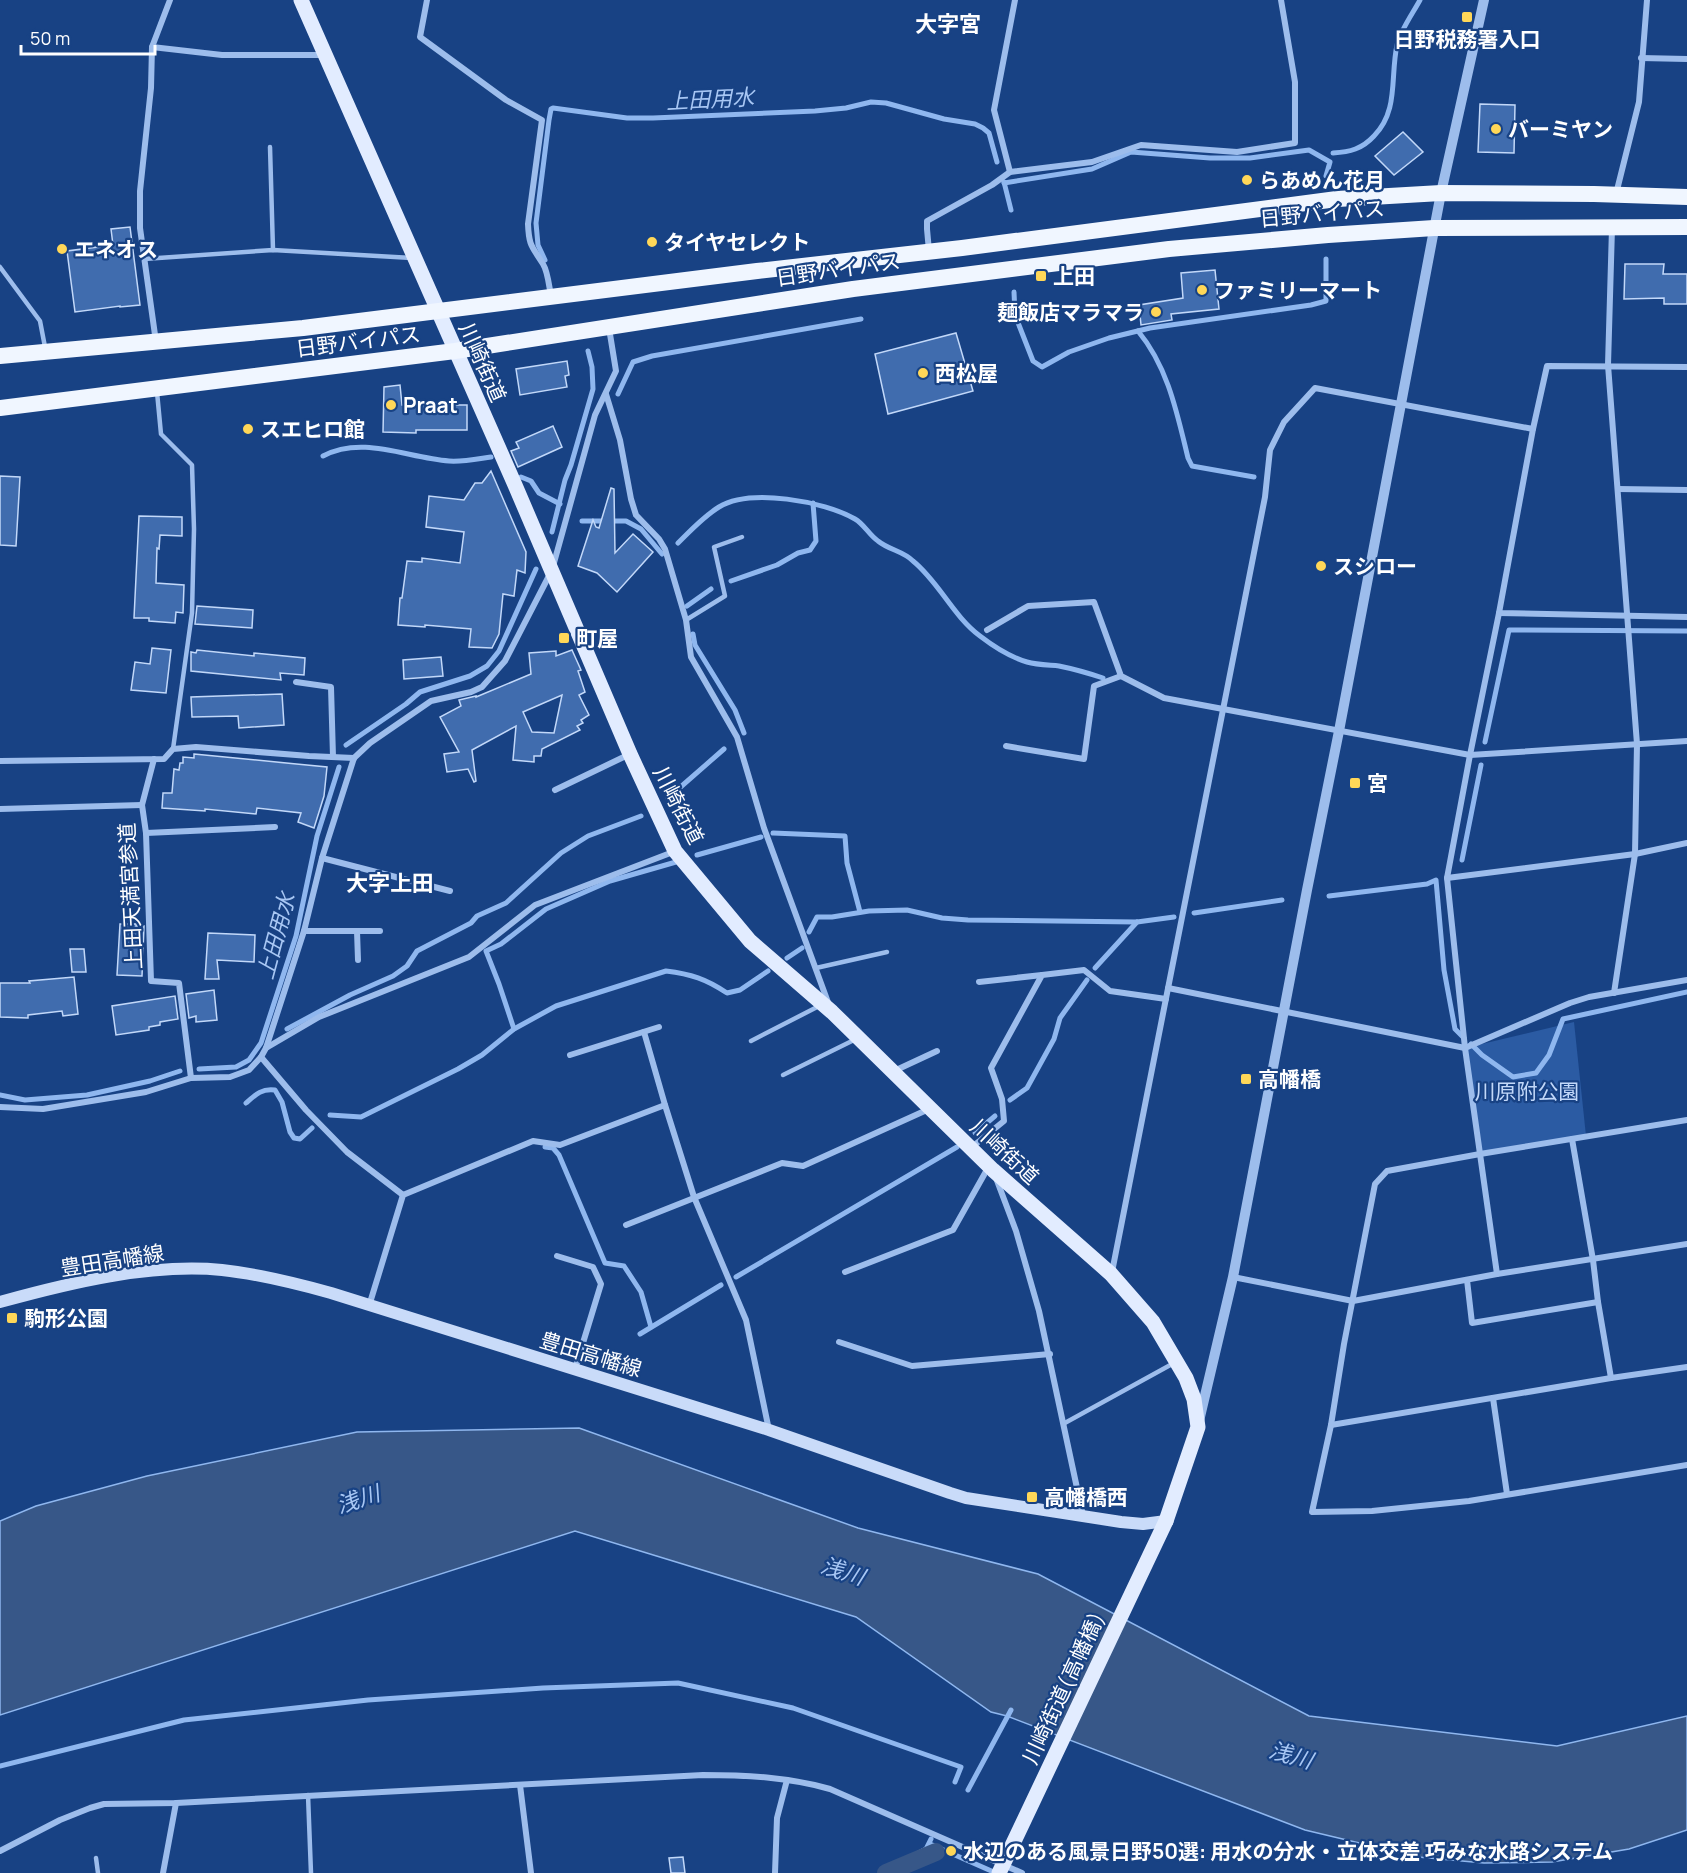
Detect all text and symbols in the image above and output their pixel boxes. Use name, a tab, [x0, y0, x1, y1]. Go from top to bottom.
district label: 大字宮	[915, 9, 981, 39]
marker: 日野税務署入口	[1460, 10, 1474, 24]
scale bar	[21, 18, 154, 56]
place label: 日野税務署入口	[1394, 25, 1541, 53]
text: 50 m	[30, 26, 70, 50]
water label: 上田用水	[665, 82, 757, 116]
place label: バーミヤン	[1508, 115, 1613, 143]
marker: バーミヤン	[1489, 122, 1503, 136]
place label: らあめん花月	[1259, 166, 1385, 194]
marker: らあめん花月	[1240, 173, 1254, 187]
street label: 日野バイパス	[1258, 194, 1386, 232]
place label: タイヤセレクト	[664, 228, 810, 256]
place label: エネオス	[74, 235, 158, 263]
marker: タイヤセレクト	[645, 235, 659, 249]
marker: エネオス	[55, 242, 69, 256]
street label: 日野バイパス	[774, 246, 902, 292]
place label: 上田	[1053, 262, 1095, 290]
marker: 上田	[1034, 269, 1048, 283]
place label: ファミリーマート	[1214, 276, 1382, 304]
marker: ファミリーマート	[1195, 283, 1209, 297]
place label: 麺飯店マラマラ	[997, 298, 1144, 326]
marker: 麺飯店マラマラ	[1149, 305, 1163, 319]
street label: 川崎街道	[453, 318, 513, 406]
street label: 日野バイパス	[294, 319, 422, 363]
place label: 西松屋	[935, 359, 998, 387]
marker: 西松屋	[916, 366, 930, 380]
place label: Praat	[403, 391, 458, 419]
marker: Praat	[384, 398, 398, 412]
place label: スエヒロ館	[260, 415, 365, 443]
marker: スエヒロ館	[241, 422, 255, 436]
place label: スシロー	[1333, 552, 1417, 580]
marker: スシロー	[1314, 559, 1328, 573]
place label: 町屋	[576, 624, 618, 652]
marker: 町屋	[557, 631, 571, 645]
street label: 川崎街道	[647, 761, 711, 849]
place label: 宮	[1367, 769, 1388, 797]
marker: 宮	[1348, 776, 1362, 790]
street label: 上田天満宮参道	[112, 822, 148, 970]
district label: 大字上田	[346, 868, 434, 898]
water label: 上田用水	[250, 888, 302, 982]
place label: 高幡橋	[1258, 1065, 1321, 1093]
marker: 高幡橋	[1239, 1072, 1253, 1086]
park label: 川原附公園	[1475, 1077, 1580, 1105]
street label: 川崎街道	[965, 1112, 1045, 1190]
street label: 豊田高幡線	[58, 1238, 166, 1282]
place label: 駒形公園	[24, 1304, 108, 1332]
marker: 駒形公園	[5, 1311, 19, 1325]
street label: 豊田高幡線	[537, 1325, 645, 1383]
water label: 浅川	[332, 1477, 385, 1520]
place label: 高幡橋西	[1044, 1483, 1128, 1511]
marker: 高幡橋西	[1025, 1490, 1039, 1504]
water label: 浅川	[817, 1550, 870, 1593]
street label: 川崎街道(高幡橋)	[1015, 1607, 1111, 1769]
water label: 浅川	[1266, 1735, 1318, 1776]
place label: 水辺のある風景日野50選: 用水の分水・立体交差 巧みな水路システム	[963, 1837, 1613, 1865]
marker: 水辺のある風景日野50選: 用水の分水・立体交差 巧みな水路システム	[944, 1844, 958, 1858]

